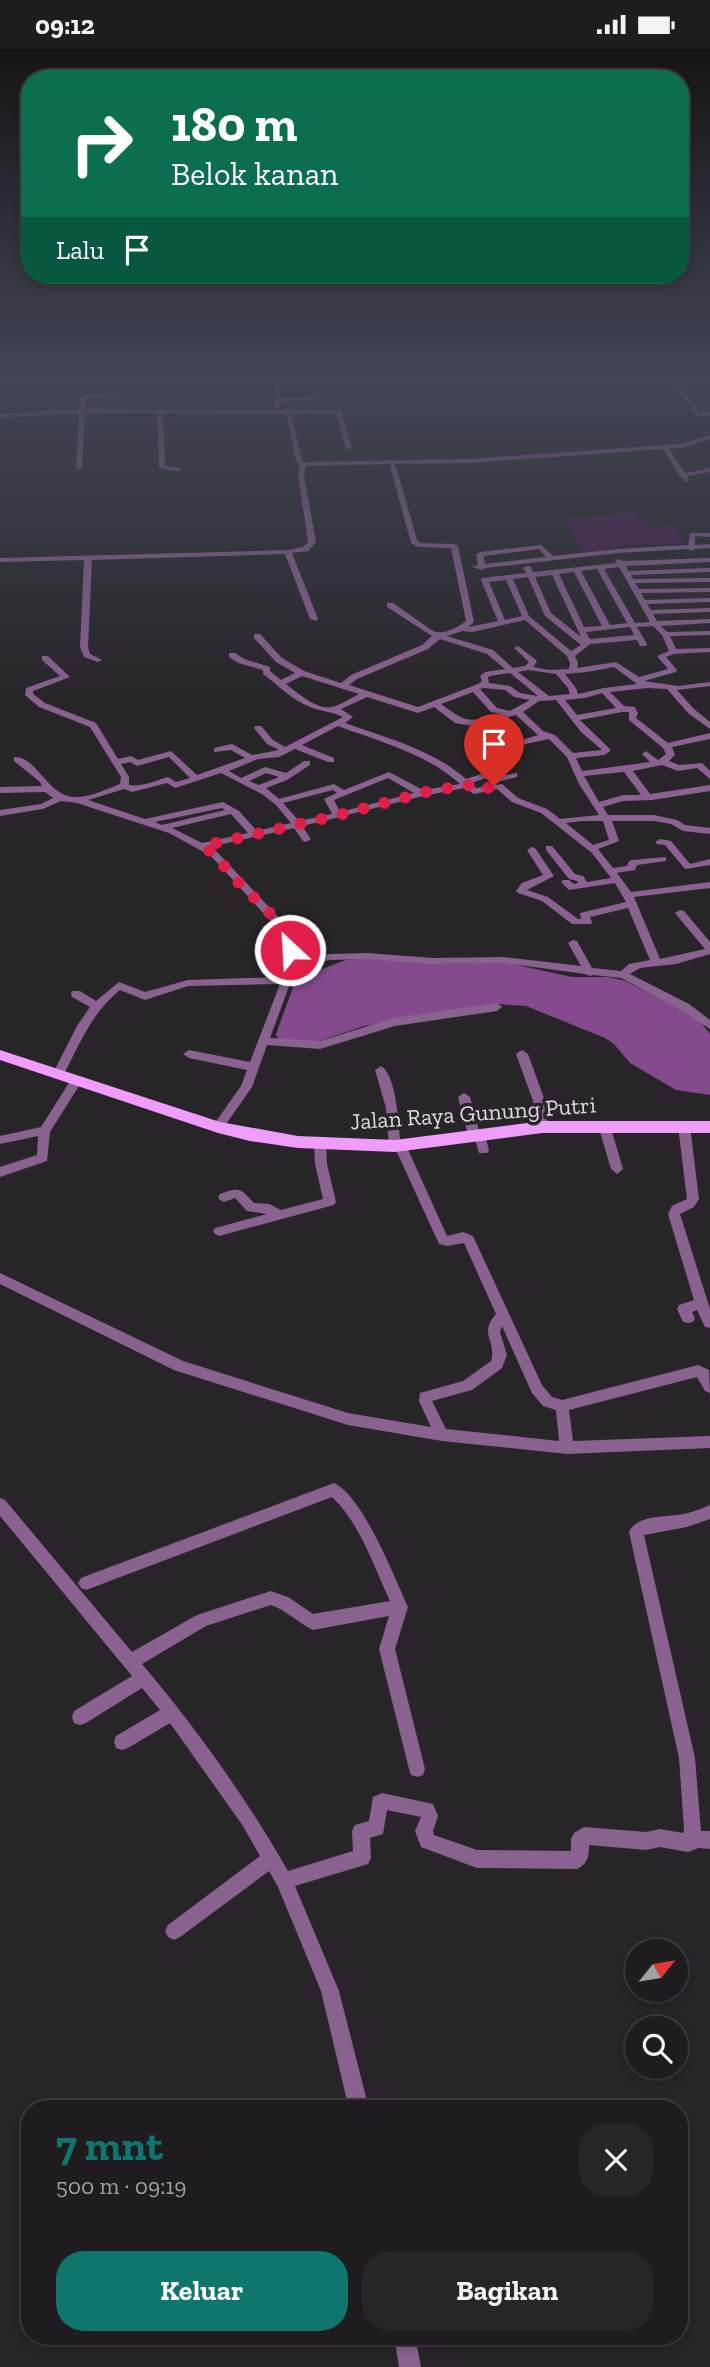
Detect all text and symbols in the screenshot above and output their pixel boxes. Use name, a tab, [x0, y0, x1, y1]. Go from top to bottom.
text: 09:12	[35, 9, 95, 41]
text: 180 m	[171, 95, 298, 154]
icon: right	[56, 98, 147, 189]
text: Belok kanan	[171, 155, 338, 193]
icon: arrive	[118, 231, 156, 269]
text: Lalu	[56, 234, 104, 266]
pin	[464, 714, 524, 786]
icon: arrive	[475, 725, 513, 763]
position arrow	[253, 913, 327, 987]
street label: Jalan Raya Gunung Putri	[349, 1090, 597, 1136]
north arrow	[625, 1939, 688, 2002]
map controls	[625, 1939, 688, 2079]
button: search	[625, 2016, 688, 2079]
text: 7 mnt	[56, 2120, 163, 2171]
button: close	[579, 2123, 653, 2197]
text: 500 m · 09:19	[56, 2172, 187, 2200]
button: Keluar	[56, 2251, 348, 2331]
button: Bagikan	[362, 2251, 653, 2331]

